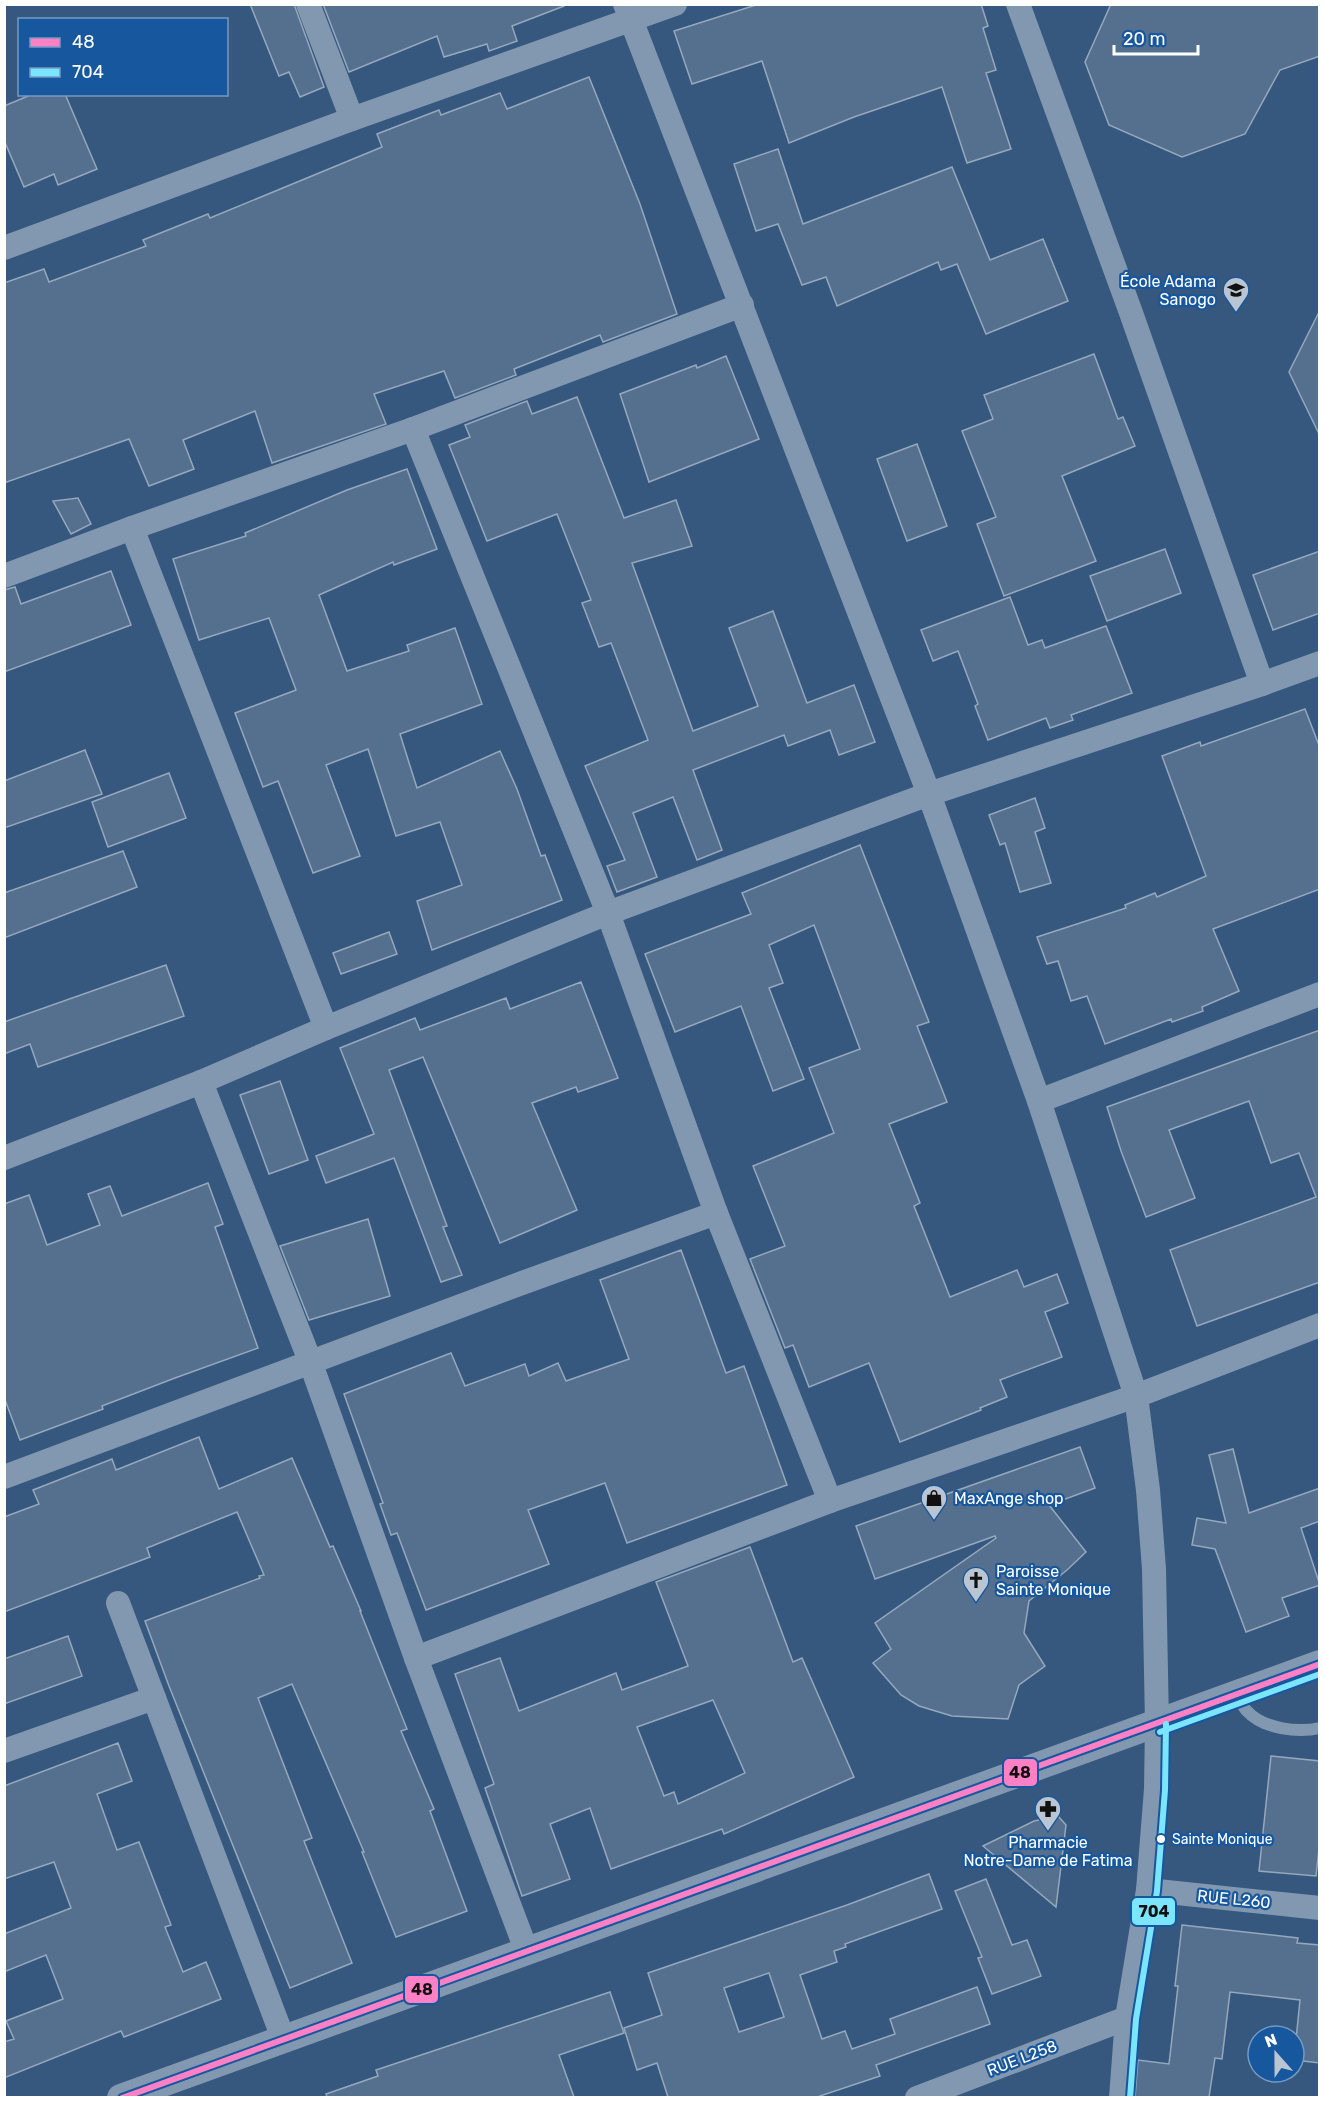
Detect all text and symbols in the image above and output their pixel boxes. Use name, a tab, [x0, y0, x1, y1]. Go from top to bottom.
legend	[18, 18, 228, 96]
scale bar	[1114, 18, 1198, 56]
text: 20 m	[1123, 28, 1165, 50]
text: 48	[72, 31, 95, 53]
text: 704	[72, 61, 104, 83]
place label: École Adama Sanogo	[1120, 272, 1216, 309]
school or university icon: École Adama Sanogo	[1221, 275, 1251, 313]
shop icon: MaxAnge shop	[919, 1483, 949, 1521]
place label: MaxAnge shop	[954, 1489, 1064, 1508]
place label: Paroisse Sainte Monique	[996, 1562, 1111, 1599]
church icon: Paroisse Sainte Monique	[961, 1565, 991, 1603]
line badge: 48	[1003, 1758, 1038, 1787]
text: 48	[1009, 1763, 1031, 1782]
pharmacy icon: Pharmacie Notre-Dame de Fatima	[1033, 1794, 1063, 1832]
place label: Sainte Monique	[1172, 1831, 1273, 1848]
place label: Pharmacie Notre-Dame de Fatima	[963, 1833, 1133, 1870]
marker: Sainte Monique	[1155, 1833, 1167, 1845]
street label: RUE L260	[1196, 1886, 1272, 1912]
line badge: 704	[1131, 1897, 1176, 1926]
text: 704	[1139, 1902, 1170, 1921]
line badge: 48	[404, 1975, 439, 2004]
text: 48	[411, 1980, 433, 1999]
north arrow	[1246, 2024, 1306, 2084]
text: N	[1262, 2030, 1280, 2051]
street label: RUE L258	[984, 2036, 1060, 2080]

